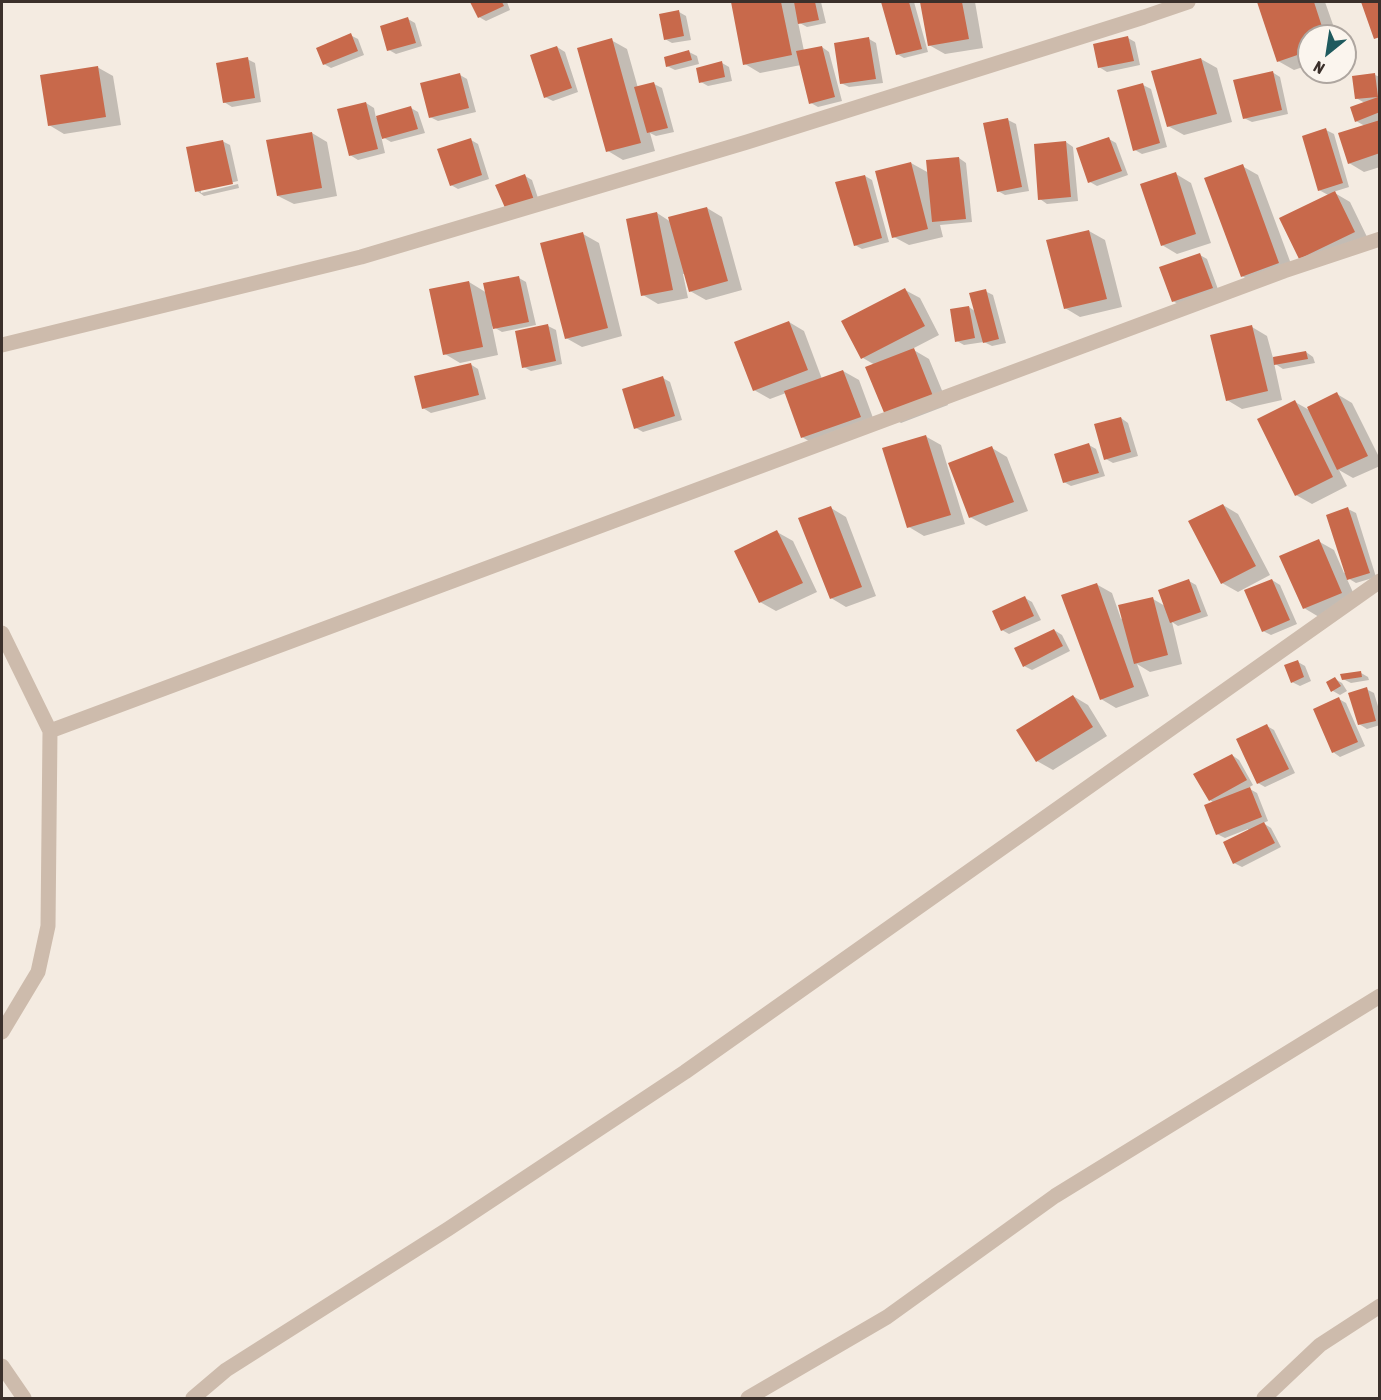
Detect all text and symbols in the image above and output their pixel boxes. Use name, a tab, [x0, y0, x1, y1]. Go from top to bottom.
north arrow	[1297, 24, 1357, 84]
text: N	[1310, 58, 1328, 78]

